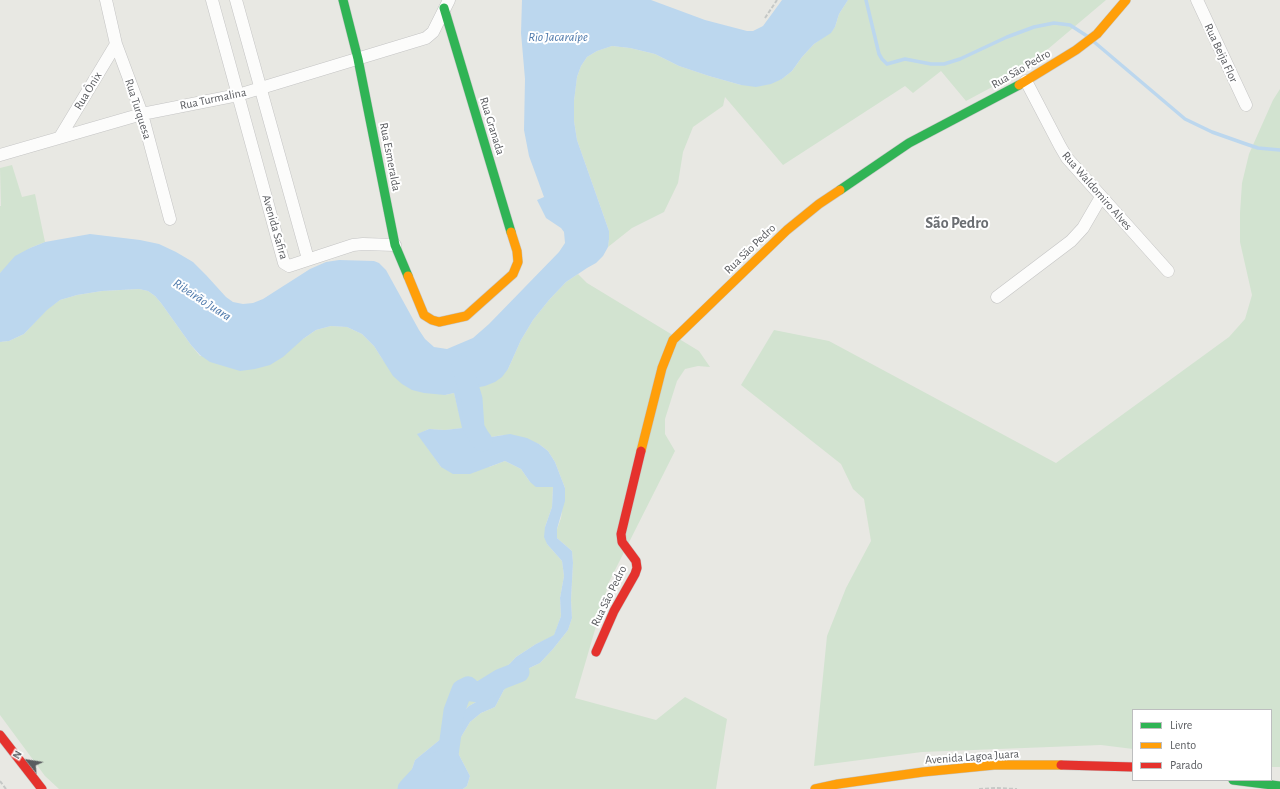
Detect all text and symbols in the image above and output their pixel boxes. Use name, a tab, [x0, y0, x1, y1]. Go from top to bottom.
street label: Rua Beija Flor	[1201, 21, 1241, 85]
water label: Rio Jacaraípe	[528, 29, 588, 45]
street label: Rua São Pedro	[989, 46, 1053, 92]
street label: Rua Ônix	[71, 69, 105, 113]
street label: Rua Turquesa	[121, 77, 155, 141]
street label: Rua Turmalina	[178, 85, 248, 113]
street label: Rua Granada	[476, 95, 508, 157]
street label: Rua Esmeralda	[376, 122, 404, 192]
street label: Rua Waldomiro Alves	[1059, 149, 1135, 233]
street label: Avenida Safira	[259, 193, 291, 261]
district label: São Pedro	[925, 213, 989, 233]
street label: Rua São Pedro	[721, 221, 779, 277]
water label: Ribeirão Juara	[170, 276, 234, 324]
street label: Rua São Pedro	[588, 563, 630, 629]
legend	[1132, 709, 1272, 781]
text: Livre	[1170, 719, 1192, 731]
text: Lento	[1170, 739, 1196, 751]
north arrow	[8, 741, 48, 781]
street label: Avenida Lagoa Juara	[925, 747, 1019, 767]
text: N	[10, 749, 24, 761]
text: Parado	[1170, 759, 1203, 771]

